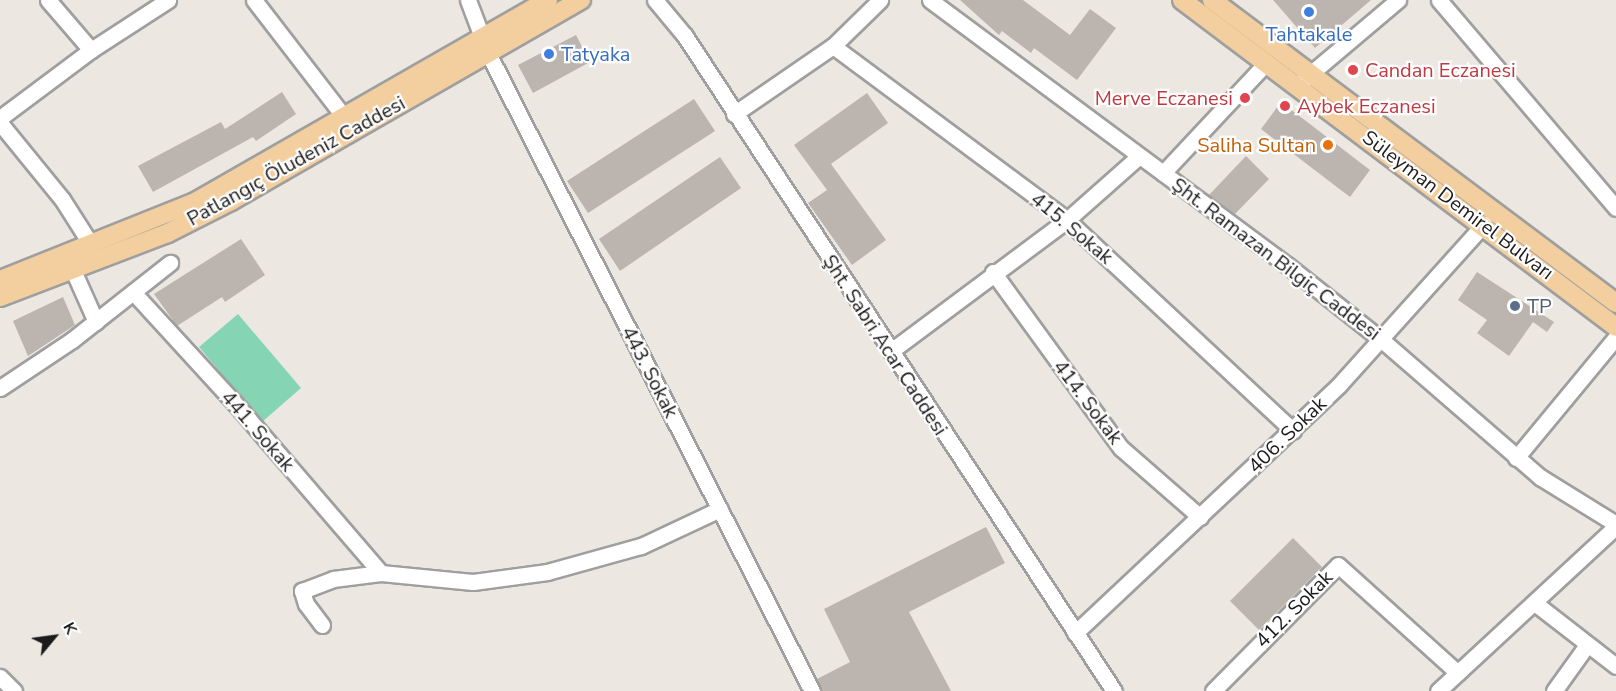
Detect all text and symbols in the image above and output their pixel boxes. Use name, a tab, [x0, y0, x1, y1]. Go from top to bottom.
marker: Tahtakale	[1302, 5, 1316, 19]
place label: Tahtakale	[1265, 22, 1353, 46]
place label: Tatyaka	[561, 42, 630, 66]
marker: Tatyaka	[542, 47, 556, 61]
place label: Candan Eczanesi	[1365, 58, 1516, 82]
marker: Candan Eczanesi	[1346, 63, 1360, 77]
place label: Merve Eczanesi	[1095, 86, 1233, 110]
street label: Patlangıç Öludeniz Caddesi	[183, 91, 409, 231]
marker: Merve Eczanesi	[1238, 91, 1252, 105]
place label: Aybek Eczanesi	[1297, 94, 1436, 118]
marker: Aybek Eczanesi	[1278, 99, 1292, 113]
street label: Süleyman Demirel Bulvarı	[1358, 125, 1558, 285]
place label: Saliha Sultan	[1197, 133, 1316, 157]
marker: Saliha Sultan	[1321, 138, 1335, 152]
street label: Şht. Ramazan Bilgiç Caddesi	[1167, 173, 1385, 345]
street label: 415. Sokak	[1026, 187, 1118, 269]
street label: Şht. Sabri Acar Caddesi	[818, 250, 952, 440]
place label: TP	[1527, 294, 1552, 318]
marker: TP	[1508, 299, 1522, 313]
street label: 443. Sokak	[617, 322, 683, 422]
street label: 414. Sokak	[1048, 355, 1128, 449]
street label: 441. Sokak	[216, 386, 300, 476]
street label: 406. Sokak	[1243, 392, 1331, 478]
street label: 412. Sokak	[1250, 565, 1338, 653]
north arrow	[24, 607, 84, 667]
text: K	[58, 618, 82, 638]

